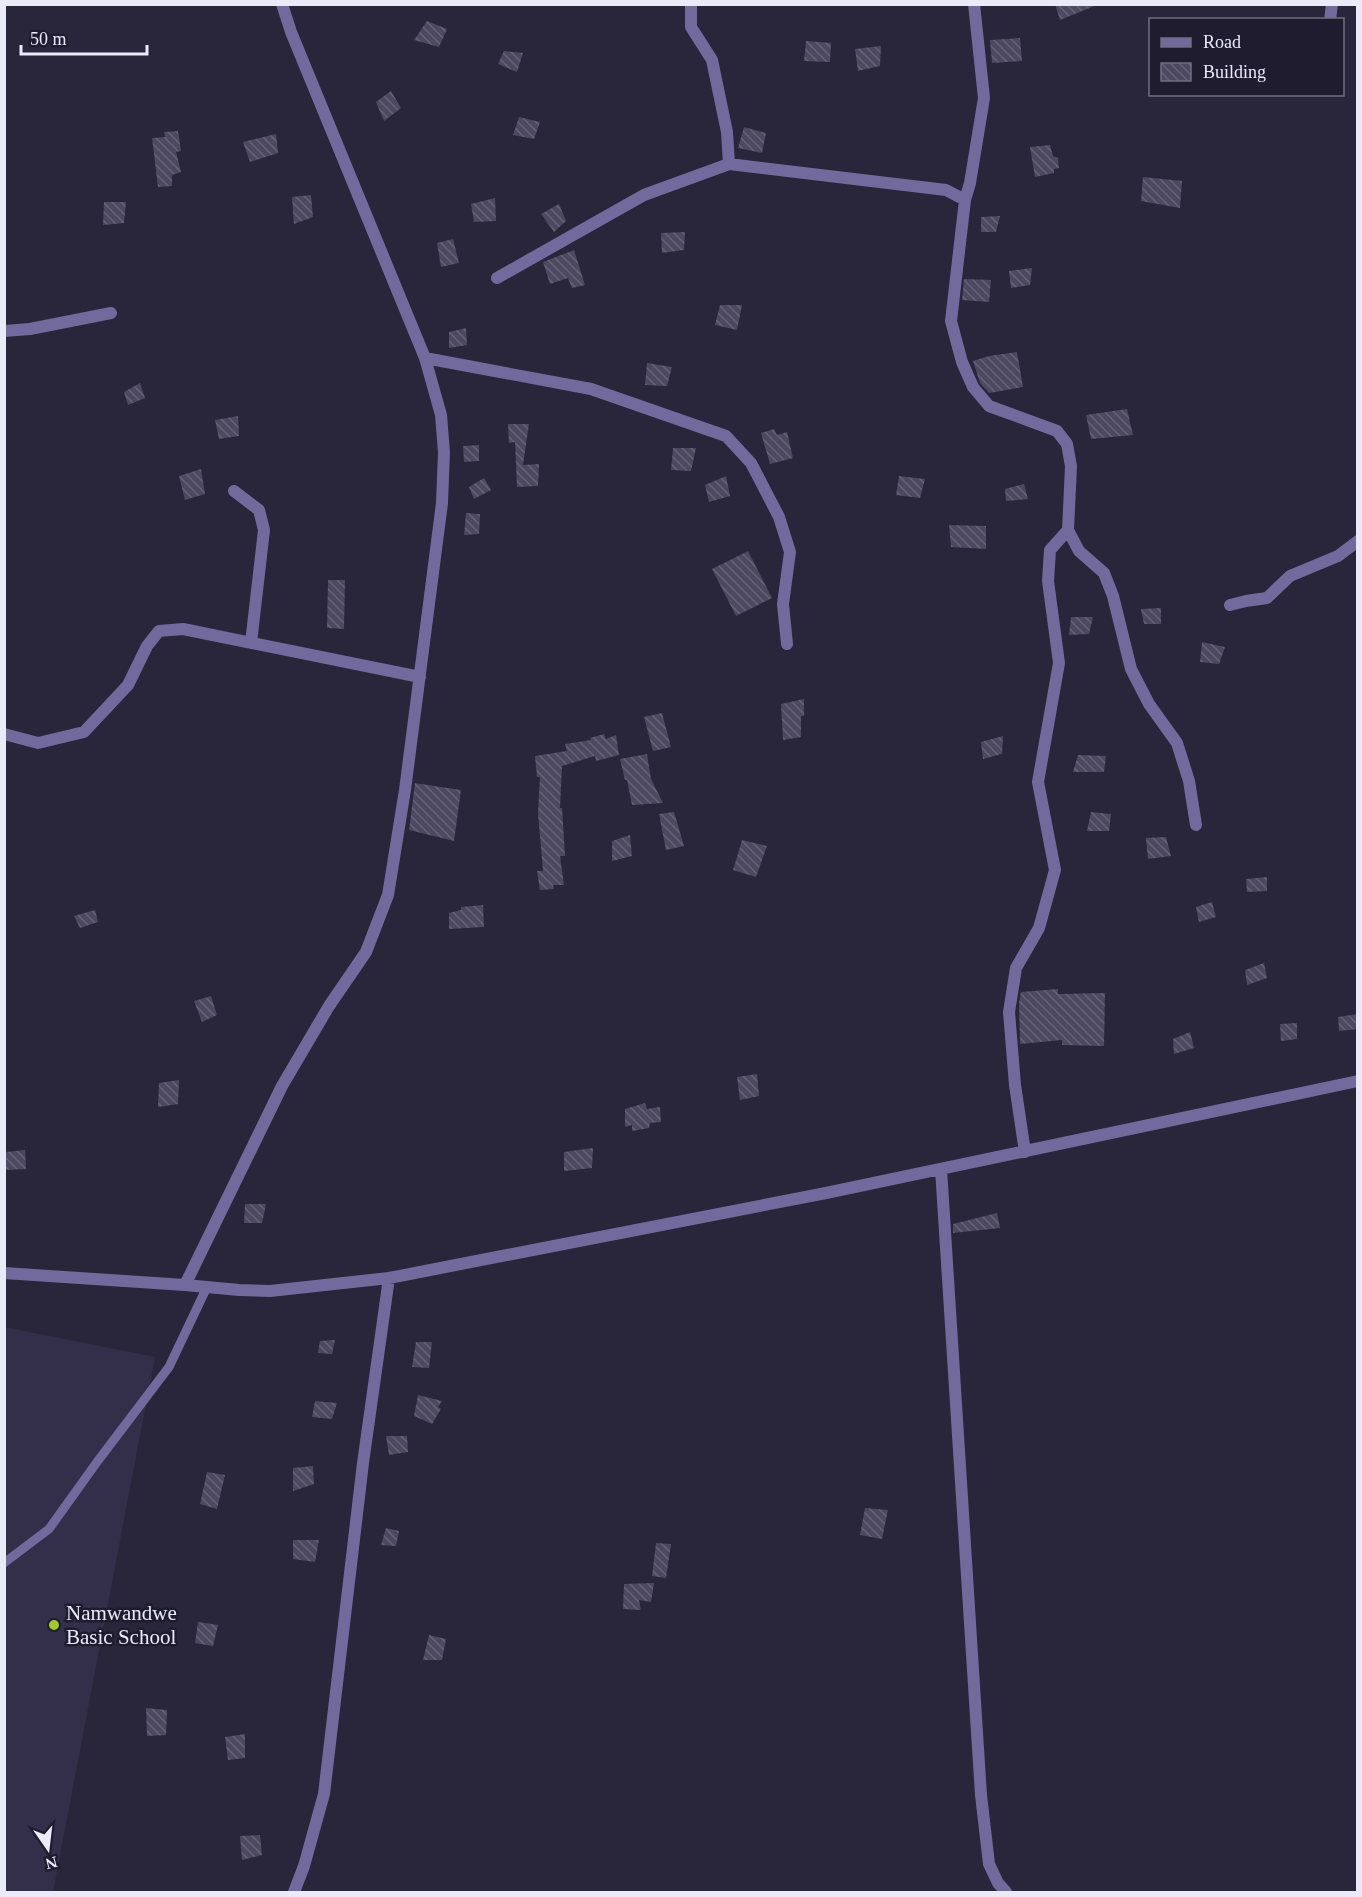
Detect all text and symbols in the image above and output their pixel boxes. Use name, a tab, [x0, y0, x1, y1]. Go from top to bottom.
scale bar	[21, 18, 147, 56]
legend	[1149, 18, 1344, 96]
text: 50 m	[30, 29, 67, 49]
text: Road	[1203, 32, 1241, 52]
text: Building	[1203, 62, 1266, 82]
place label: Namwandwe Basic School	[66, 1601, 177, 1649]
marker: Namwandwe Basic School	[47, 1618, 61, 1632]
north arrow	[18, 1819, 78, 1879]
text: N	[43, 1853, 59, 1873]

